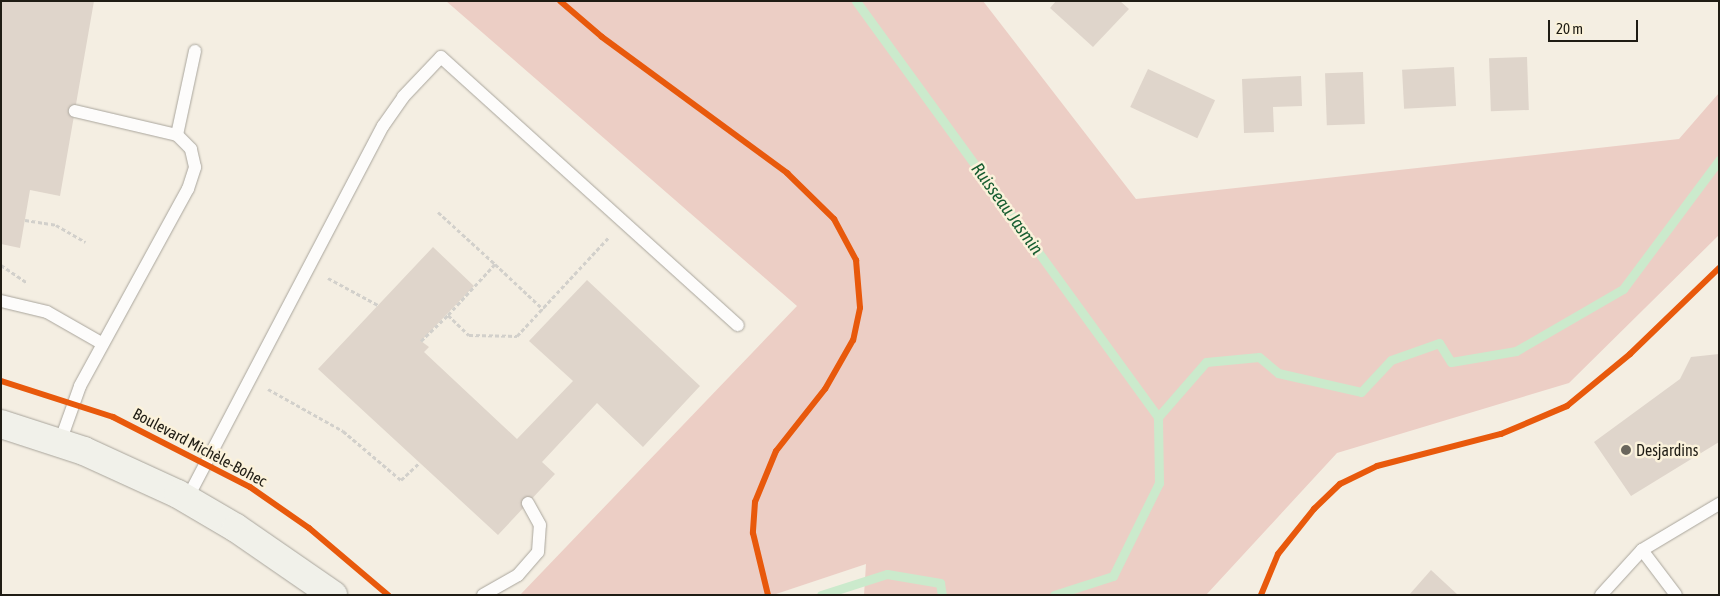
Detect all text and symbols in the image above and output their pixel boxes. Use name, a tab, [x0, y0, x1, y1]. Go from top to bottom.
scale bar	[1550, 10, 1640, 42]
text: 20 m	[1556, 20, 1583, 37]
water label: Ruisseau Jasmin	[966, 159, 1048, 259]
street label: Boulevard Michèle-Bohec	[130, 404, 270, 490]
place label: Desjardins	[1636, 440, 1698, 460]
marker: Desjardins	[1620, 444, 1632, 456]

